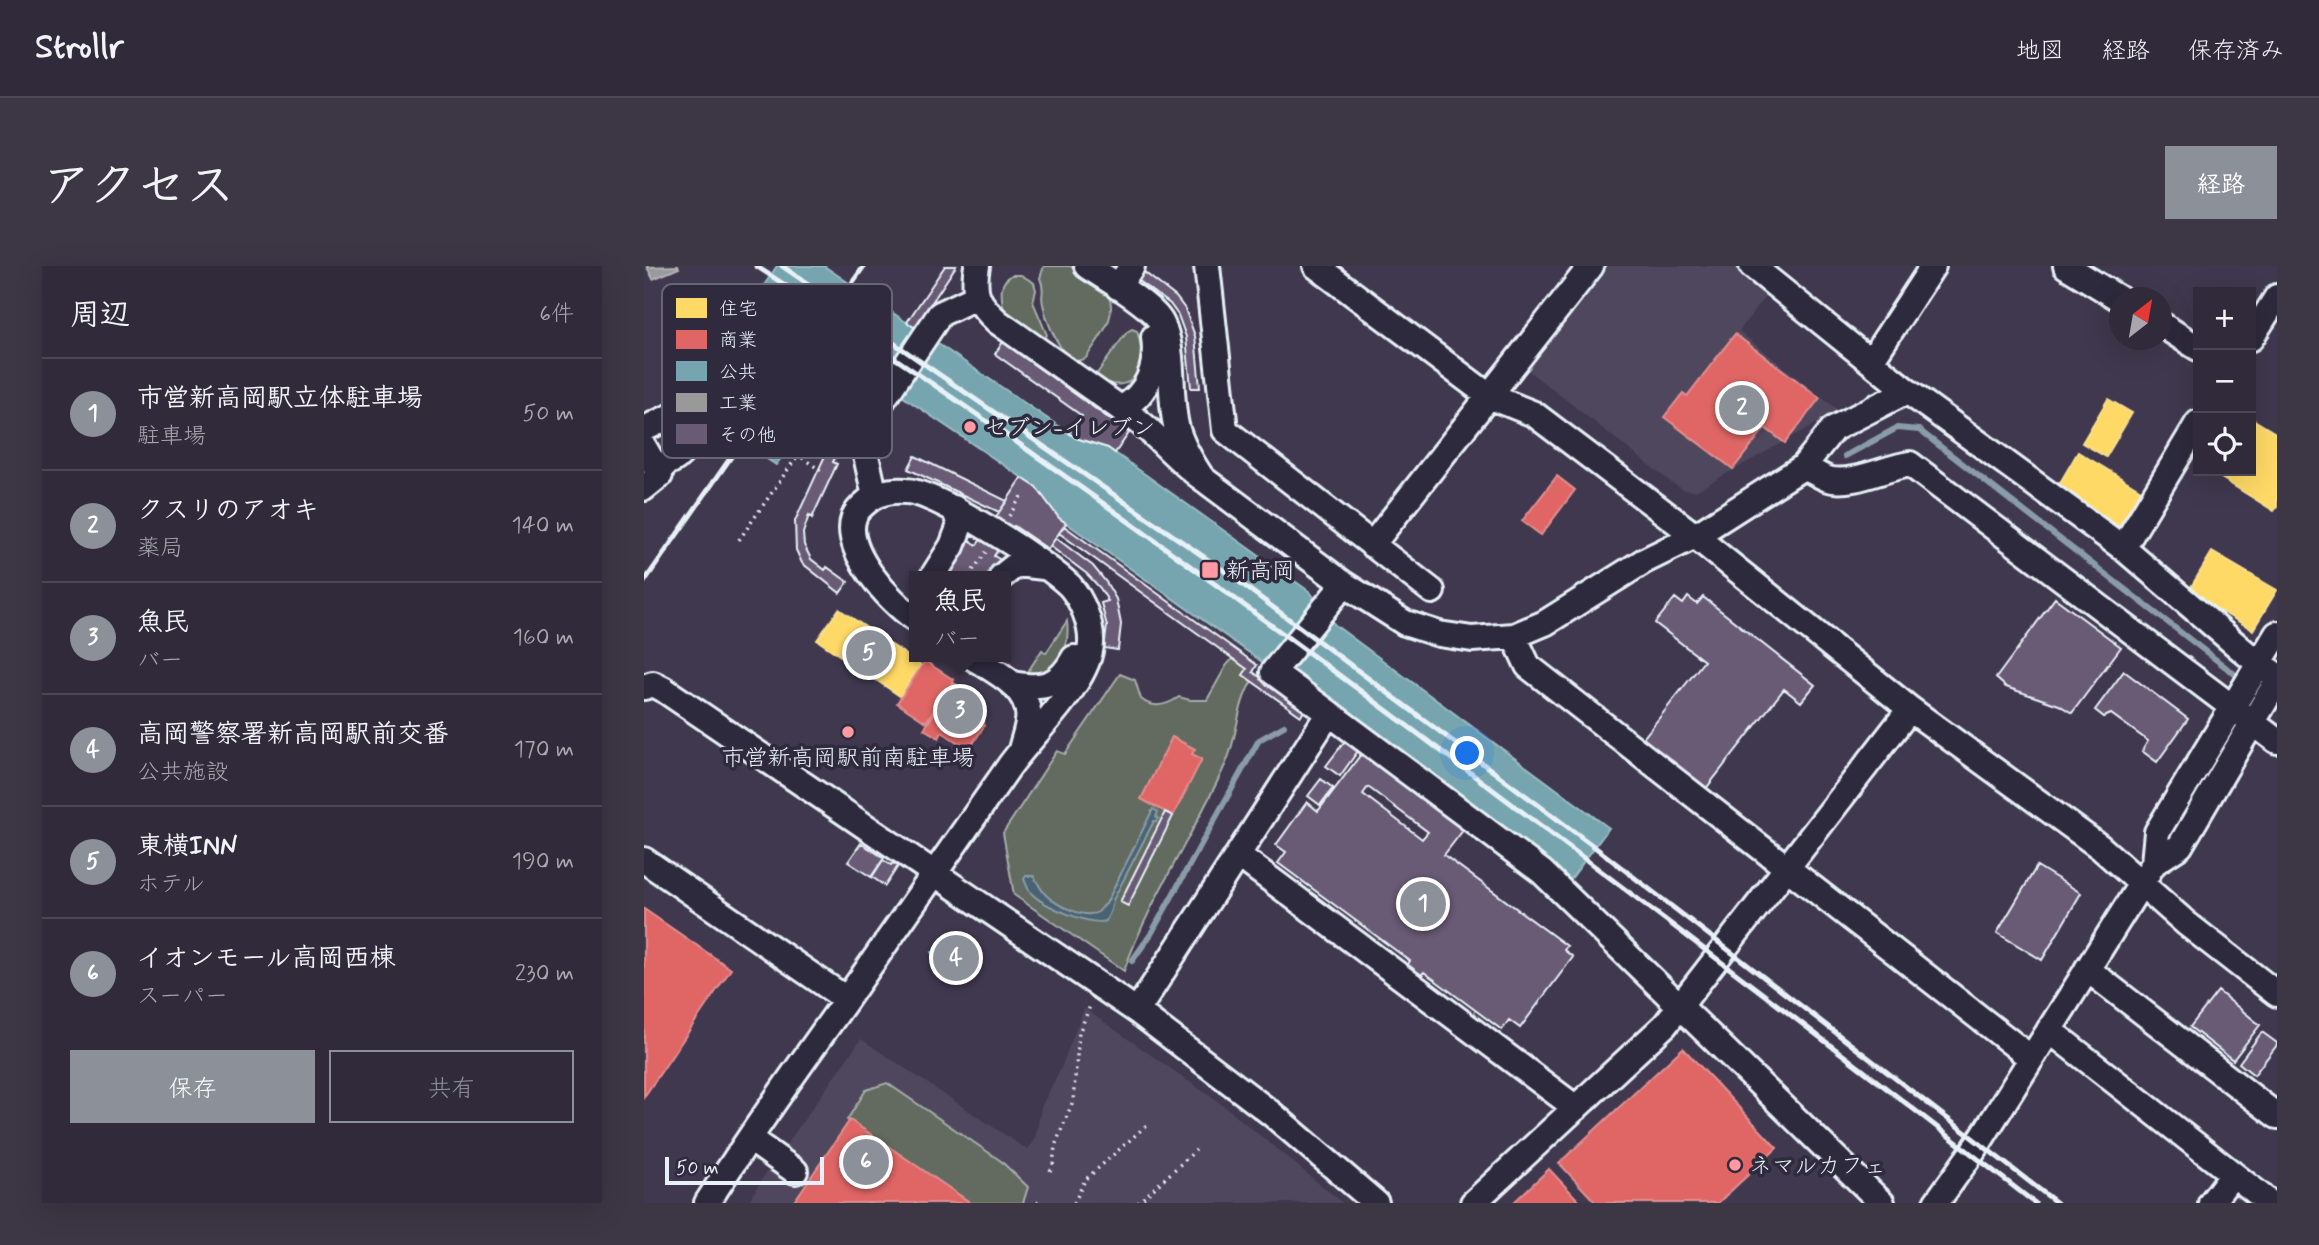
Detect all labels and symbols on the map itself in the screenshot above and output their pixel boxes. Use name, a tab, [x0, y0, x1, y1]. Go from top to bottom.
legend	[662, 284, 892, 458]
north arrow	[2109, 287, 2172, 350]
text: 住宅	[719, 297, 757, 322]
text: 商業	[719, 328, 757, 353]
text: 公共	[719, 360, 757, 385]
pin: 2	[1719, 382, 1765, 434]
text: 工業	[719, 391, 757, 416]
place label: セブン-イレブン	[984, 414, 1155, 444]
marker: セブン-イレブン	[962, 419, 978, 435]
text: その他	[719, 423, 776, 448]
place label: 新高岡	[1226, 557, 1295, 587]
marker: 新高岡	[1200, 560, 1220, 580]
pin: 5	[846, 627, 892, 679]
pin: 3	[937, 685, 983, 737]
marker: 市営新高岡駅前南駐車場	[840, 724, 856, 740]
your location	[1450, 736, 1484, 770]
place label: 市営新高岡駅前南駐車場	[722, 744, 975, 774]
pin: 1	[1400, 878, 1446, 930]
pin: 4	[933, 932, 979, 984]
pin: 6	[843, 1136, 889, 1188]
place label: ネマルカフェ	[1749, 1152, 1887, 1182]
scale bar	[665, 1154, 824, 1186]
marker: ネマルカフェ	[1727, 1157, 1743, 1173]

